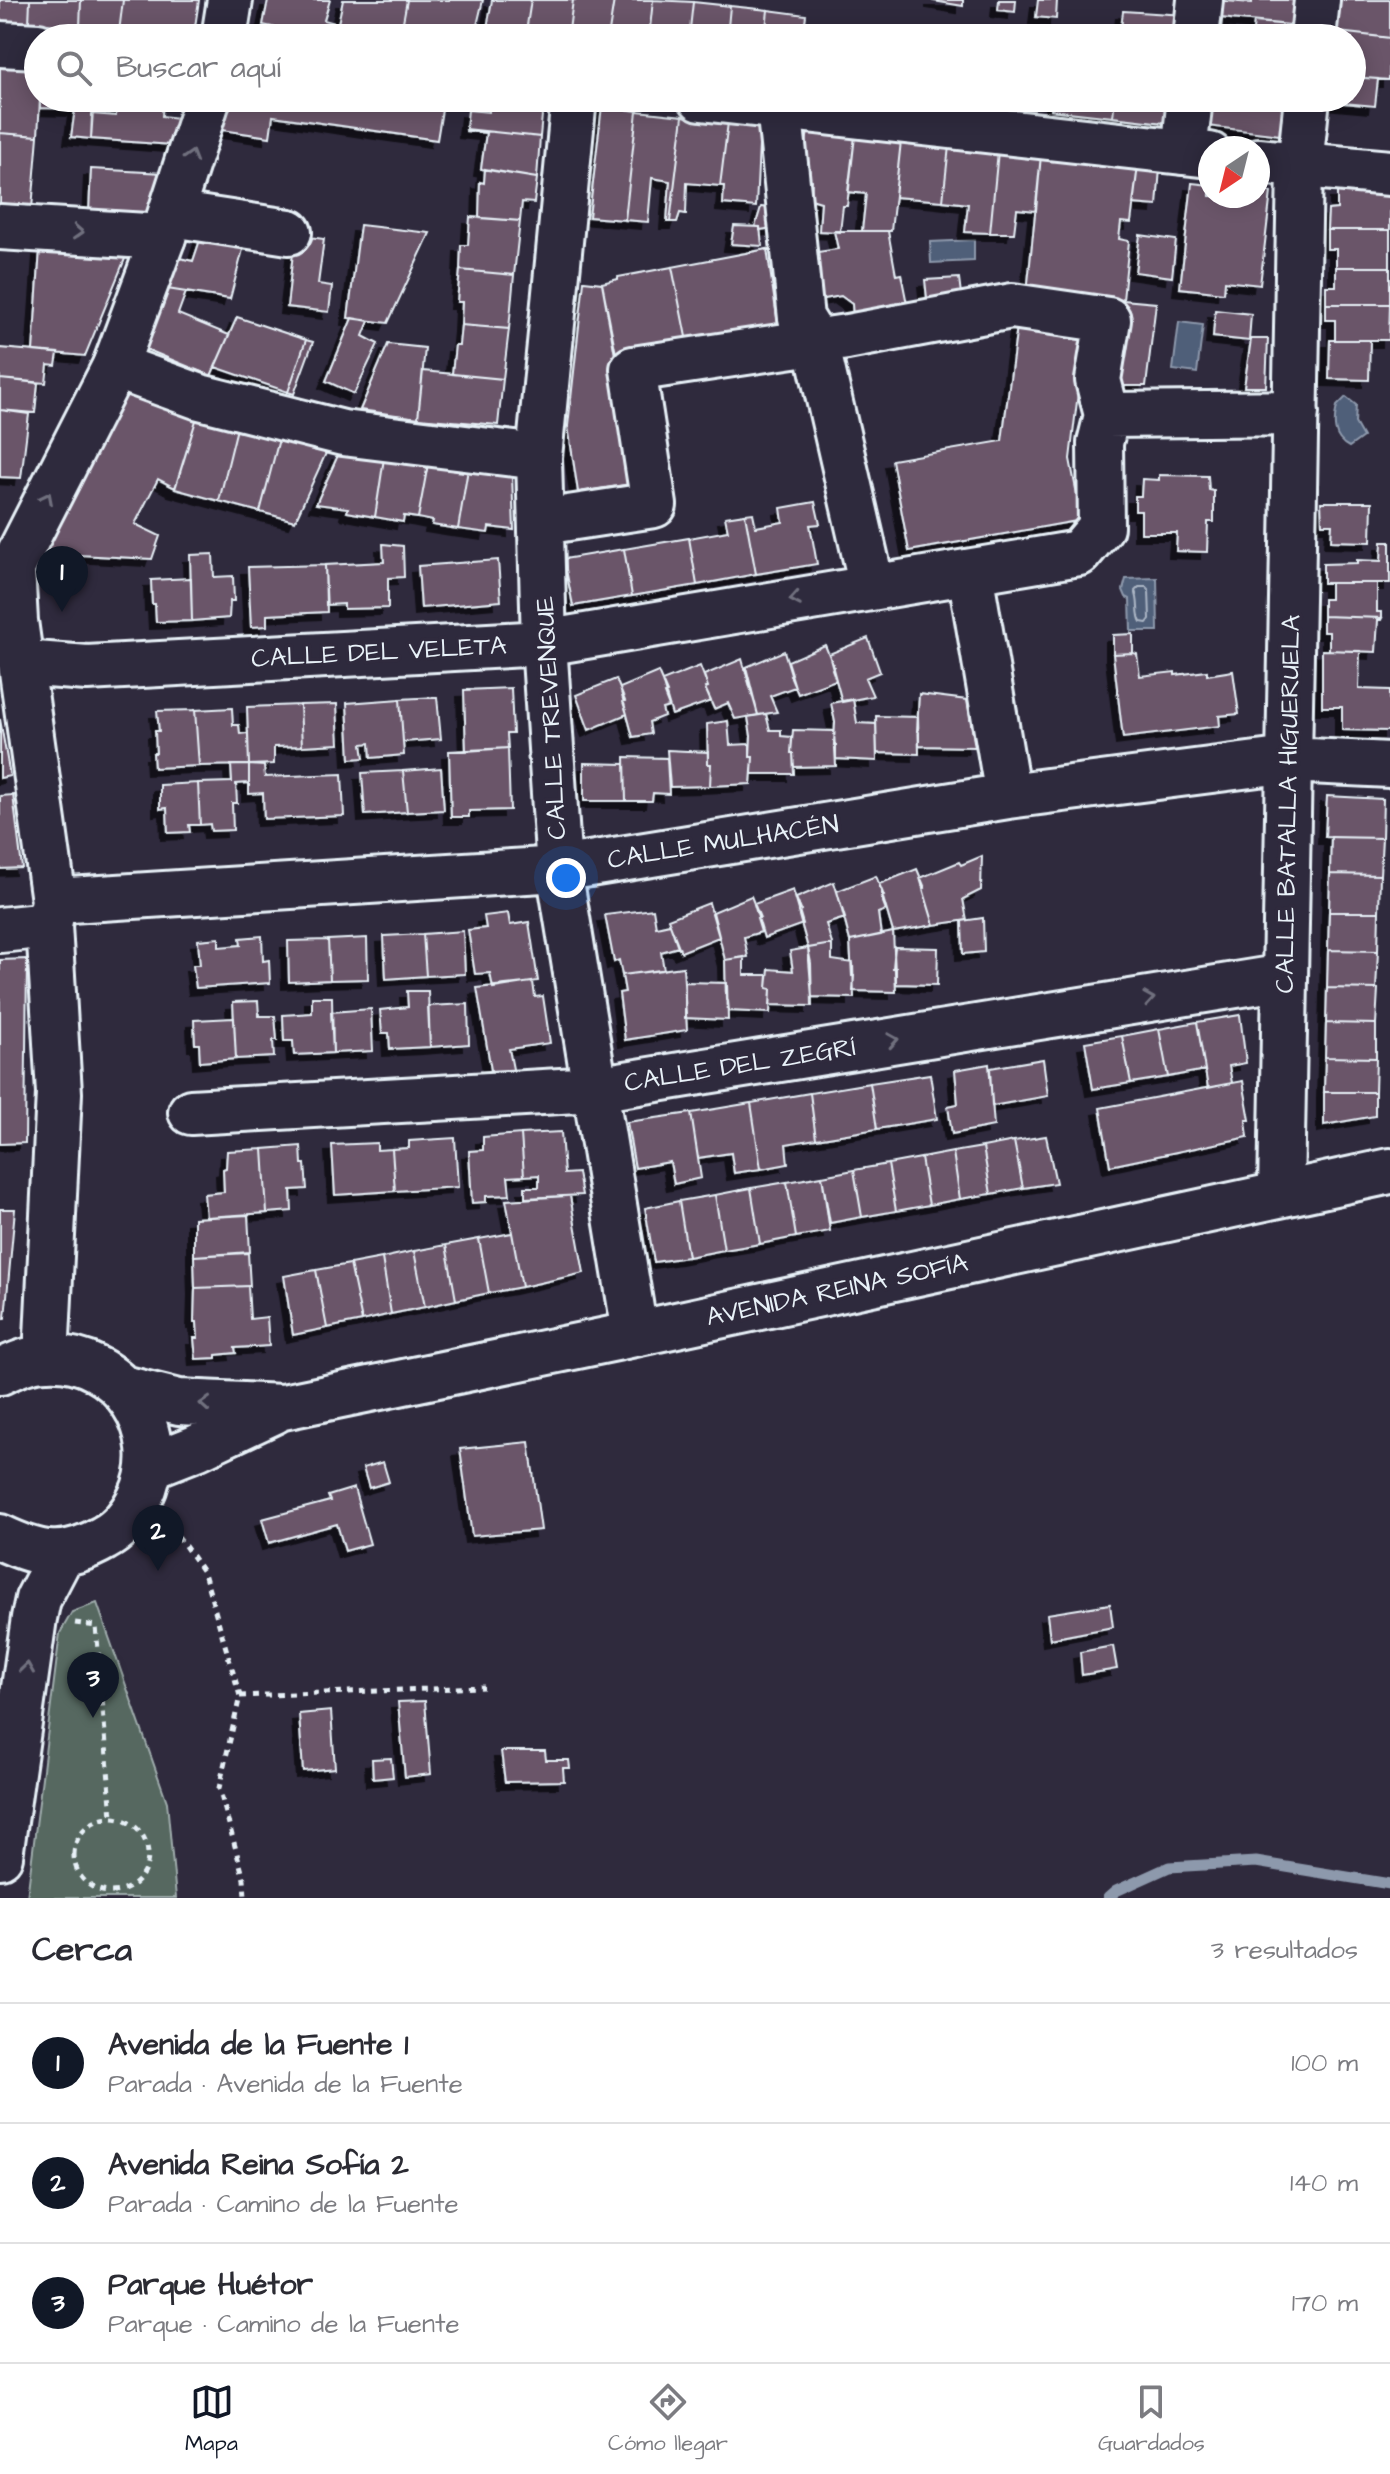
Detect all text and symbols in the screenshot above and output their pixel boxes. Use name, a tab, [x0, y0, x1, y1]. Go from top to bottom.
search box	[24, 24, 1366, 112]
icon: search	[52, 46, 96, 90]
text: Buscar aquí	[116, 47, 281, 89]
north arrow	[1198, 136, 1270, 208]
one-way arrow	[182, 149, 198, 163]
one-way arrow	[72, 223, 85, 240]
one-way arrow	[38, 492, 53, 507]
pin: 1	[36, 546, 88, 612]
one-way arrow	[788, 590, 802, 607]
street label: CALLE TREVENQUE	[527, 595, 575, 841]
street label: CALLE BATALLA HIGUERUELA	[1267, 614, 1309, 994]
street label: CALLE DEL VELETA	[250, 627, 508, 677]
street label: CALLE MULHACÉN	[605, 806, 841, 878]
your location	[546, 858, 586, 898]
one-way arrow	[1143, 991, 1156, 1008]
street label: CALLE DEL ZEGRÍ	[622, 1029, 858, 1101]
one-way arrow	[886, 1033, 900, 1050]
street label: AVENIDA REINA SOFÍA	[703, 1245, 971, 1335]
one-way arrow	[198, 1396, 211, 1413]
pin: 2	[132, 1505, 184, 1571]
pin: 3	[67, 1652, 119, 1718]
one-way arrow	[18, 1661, 35, 1675]
text: Cerca	[32, 1926, 132, 1974]
text: 3 resultados	[1211, 1932, 1358, 1968]
text: Avenida de la Fuente 1	[108, 2024, 408, 2066]
text: 1	[56, 2045, 60, 2081]
text: 100 m	[1291, 2045, 1358, 2081]
text: Parada · Avenida de la Fuente	[108, 2066, 463, 2102]
text: Avenida Reina Sofía 2	[108, 2144, 409, 2186]
text: 2	[51, 2165, 65, 2201]
text: 140 m	[1290, 2165, 1358, 2201]
text: Parada · Camino de la Fuente	[108, 2186, 459, 2222]
text: Parque Huétor	[108, 2264, 313, 2306]
text: 3	[51, 2285, 65, 2321]
text: 170 m	[1292, 2285, 1358, 2321]
text: Parque · Camino de la Fuente	[108, 2306, 459, 2342]
tab: Mapa	[185, 2380, 238, 2459]
tab: Cómo llegar	[608, 2380, 728, 2459]
tab: Guardados	[1098, 2380, 1205, 2459]

